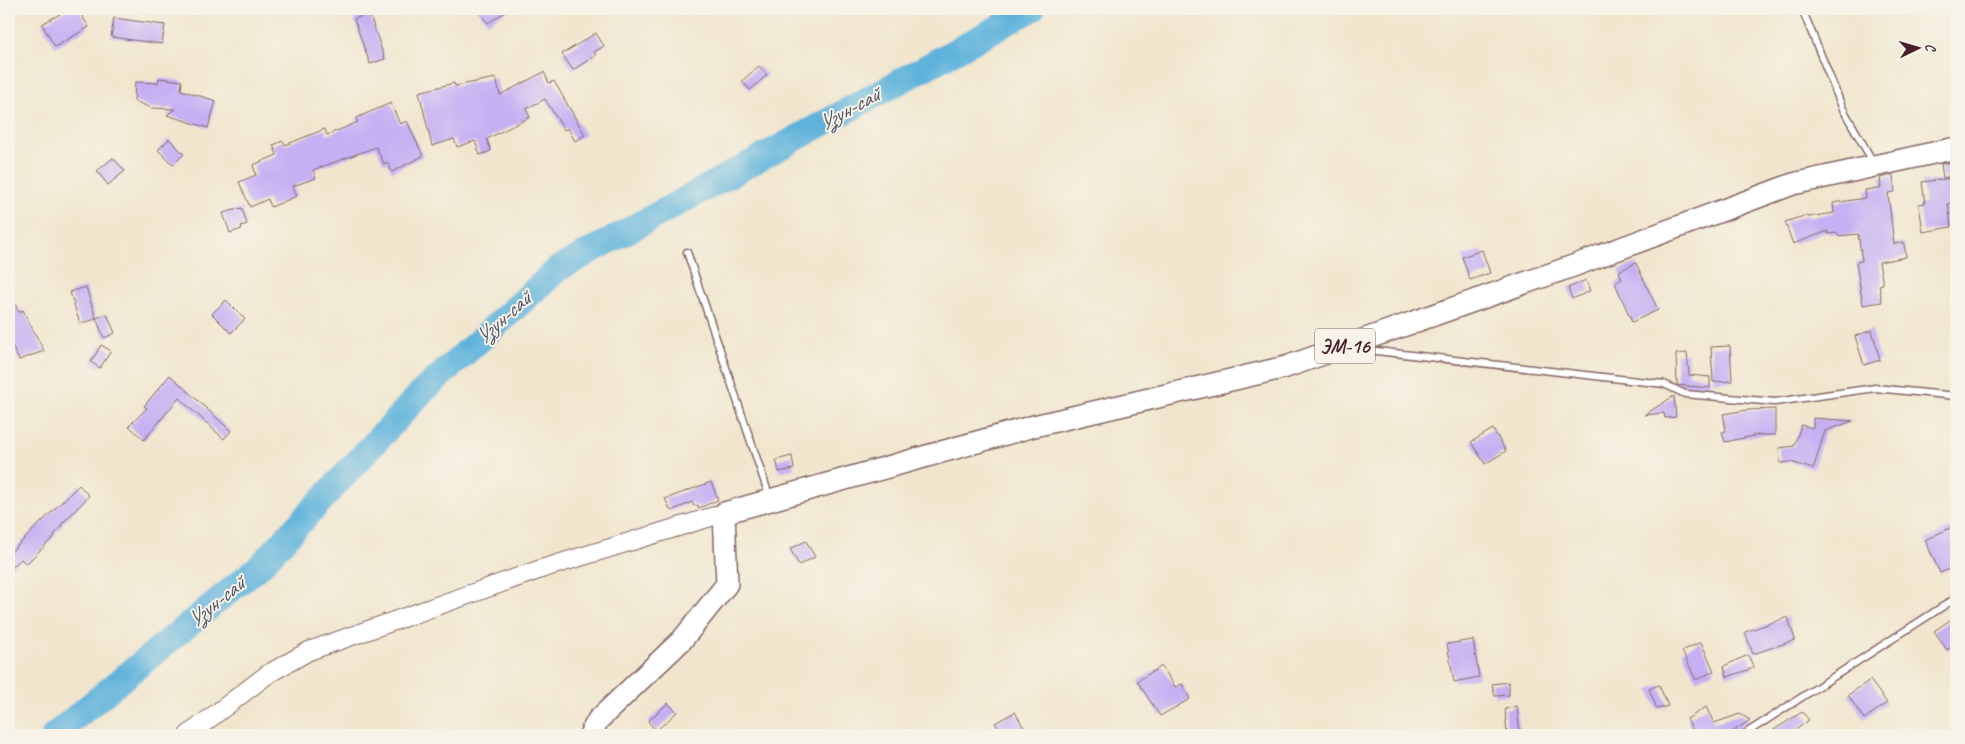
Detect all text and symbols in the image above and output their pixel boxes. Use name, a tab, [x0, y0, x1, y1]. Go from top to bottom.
north arrow	[1892, 22, 1942, 72]
text: С	[1922, 43, 1939, 53]
water label: Узун-сай	[813, 78, 889, 137]
water label: Узун-сай	[469, 282, 541, 351]
road number: ЭМ-16	[1315, 328, 1375, 364]
water label: Узун-сай	[181, 567, 254, 634]

